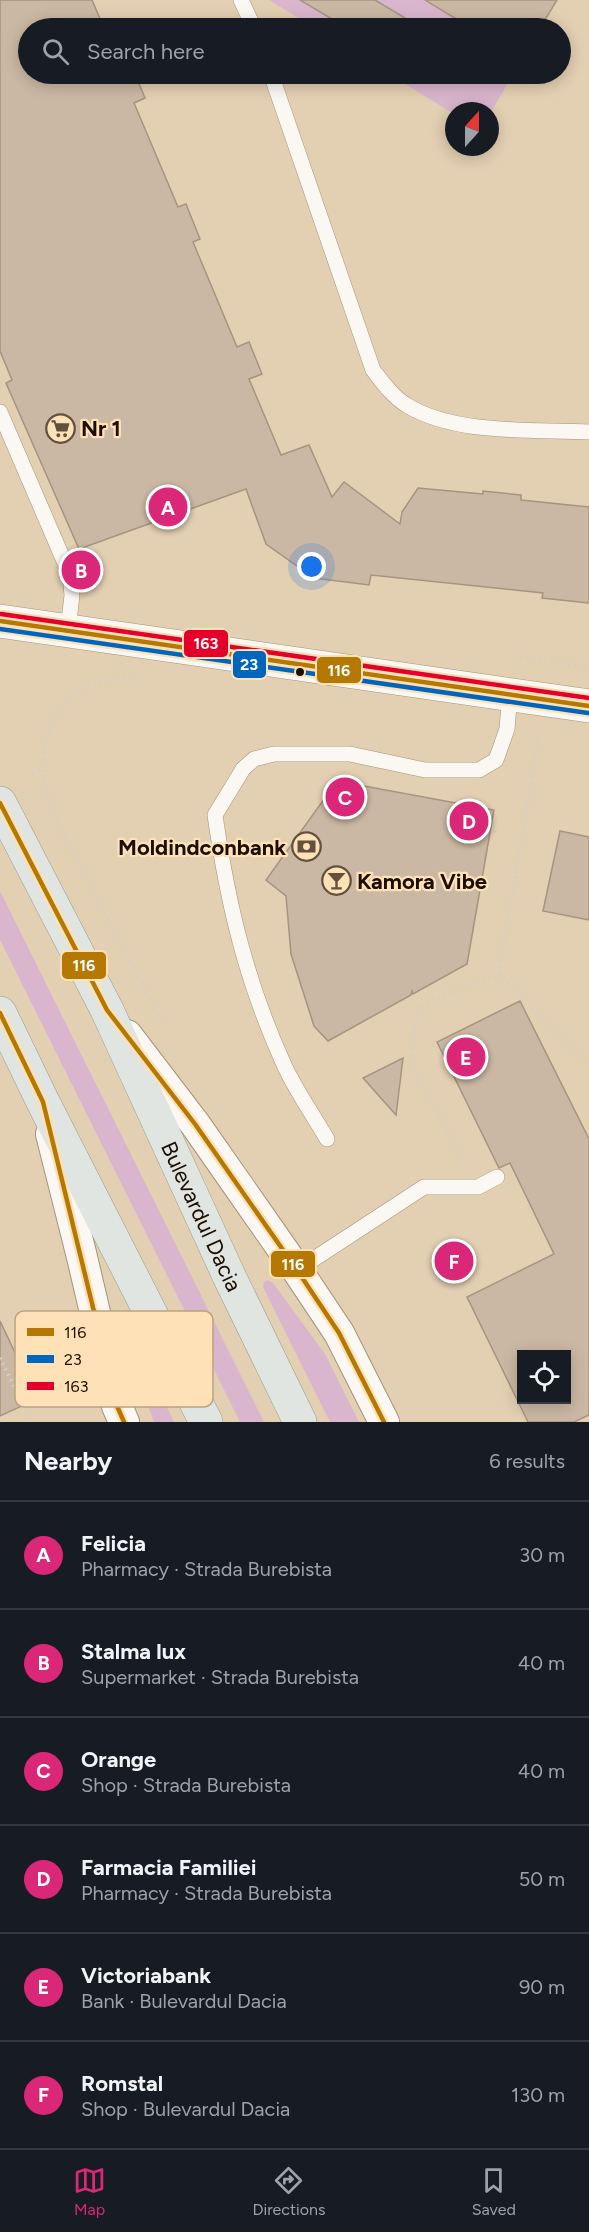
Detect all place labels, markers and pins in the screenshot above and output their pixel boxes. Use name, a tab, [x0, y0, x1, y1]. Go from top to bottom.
supermarket icon: Nr 1	[44, 412, 76, 444]
place label: Nr 1	[81, 415, 121, 442]
pin: A	[148, 484, 188, 530]
pin: B	[62, 548, 100, 592]
unlabelled marker	[294, 666, 306, 678]
pin: C	[326, 774, 364, 820]
pin: D	[450, 798, 488, 844]
bank icon: Moldindconbank	[291, 831, 323, 863]
place label: Moldindconbank	[118, 834, 286, 861]
bar icon: Kamora Vibe	[320, 865, 352, 897]
place label: Kamora Vibe	[357, 868, 487, 895]
pin: E	[446, 1034, 486, 1080]
pin: F	[434, 1238, 474, 1284]

